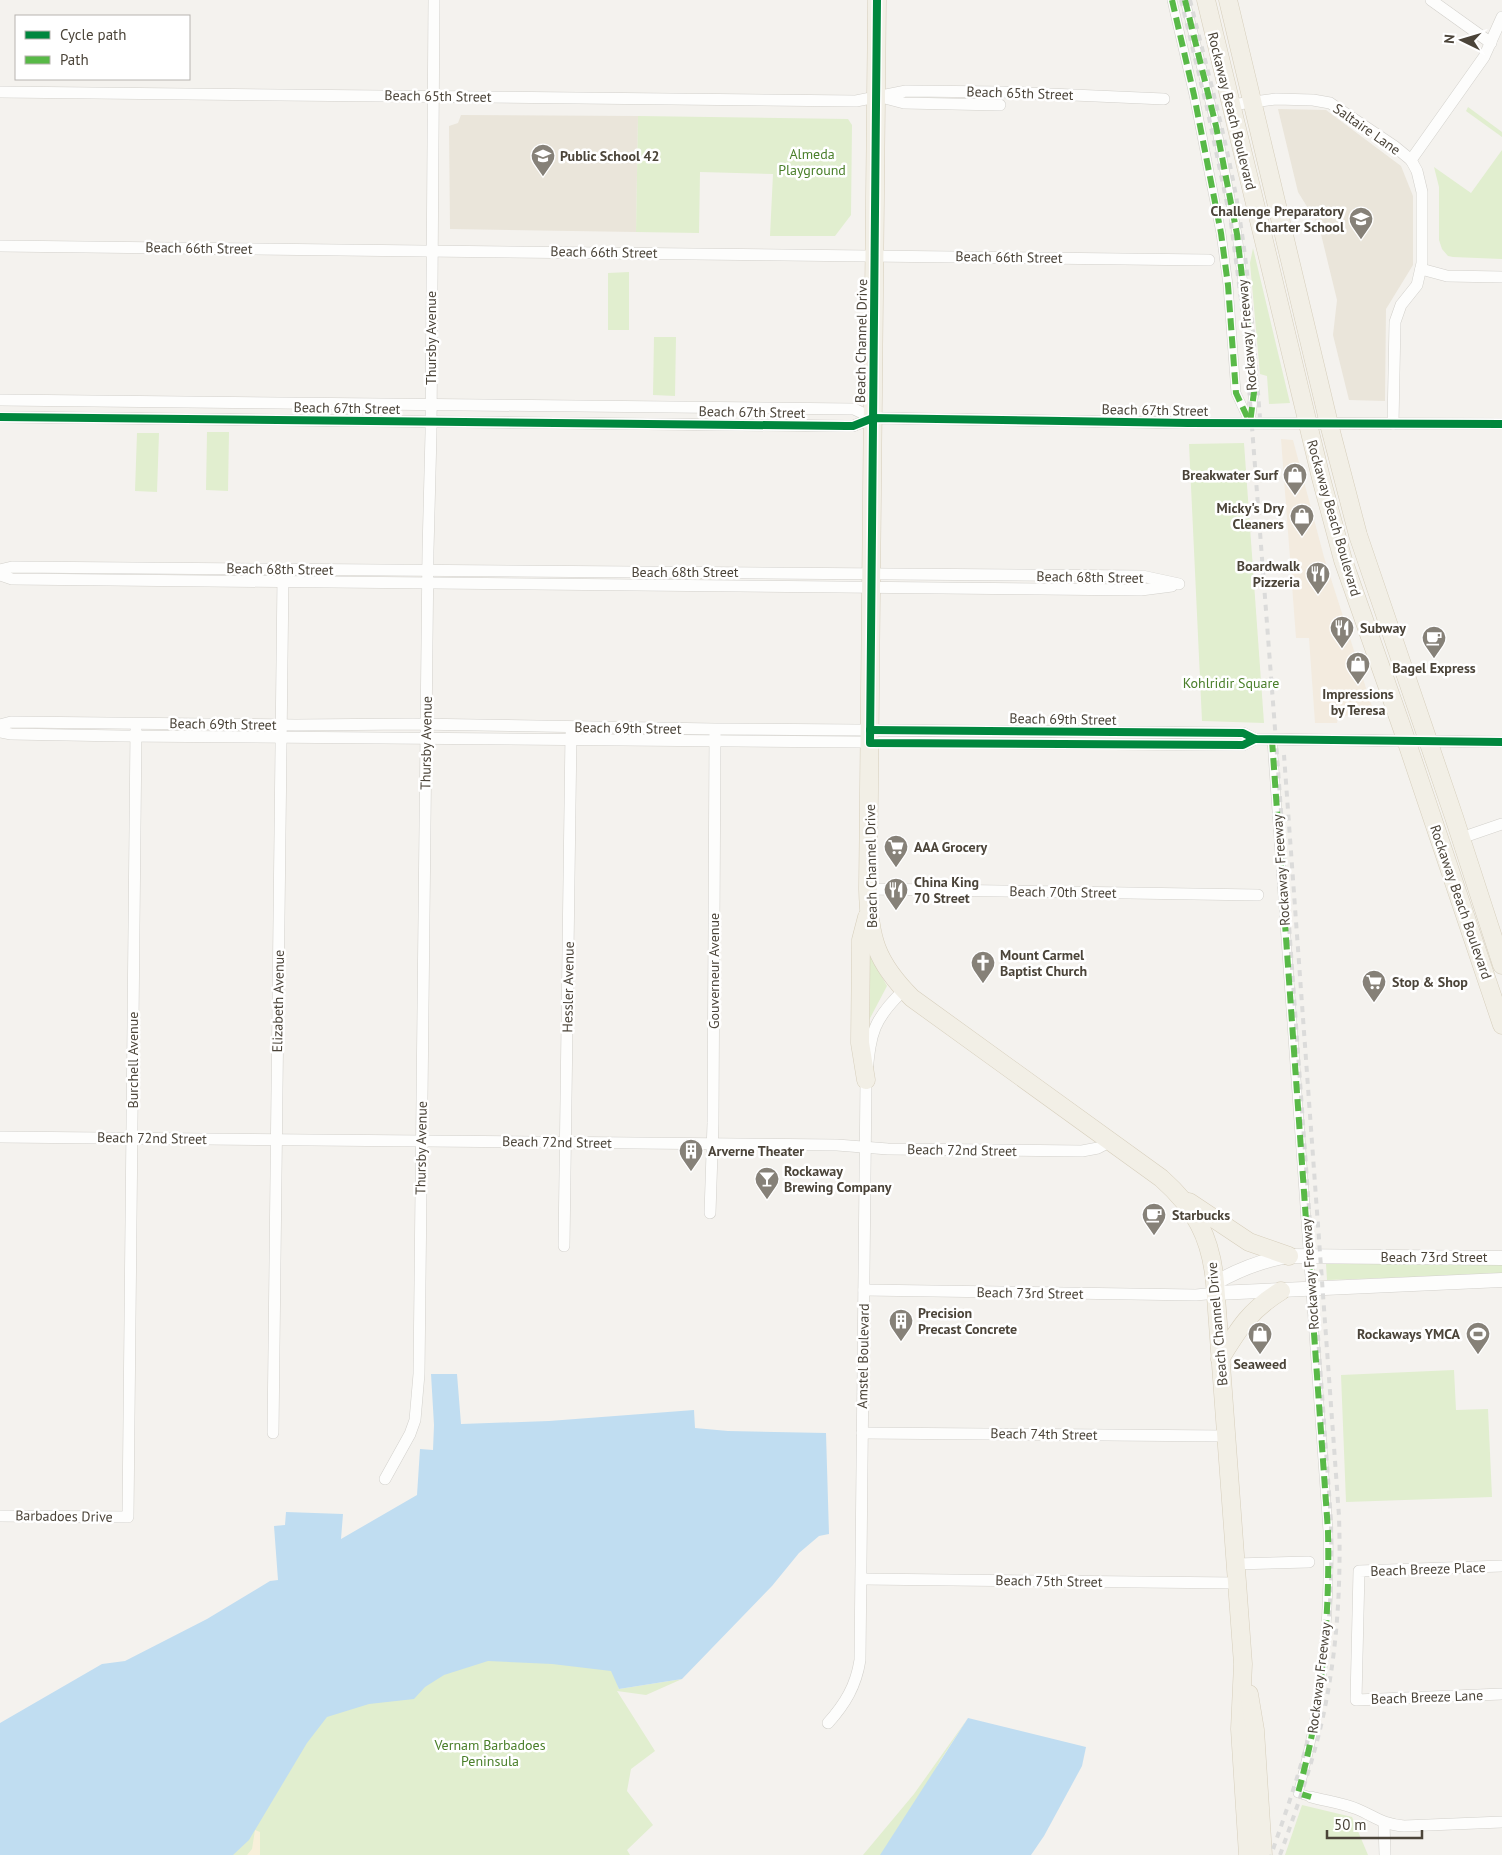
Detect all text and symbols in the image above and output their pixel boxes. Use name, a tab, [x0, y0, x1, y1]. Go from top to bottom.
legend	[15, 15, 190, 80]
north arrow	[1437, 15, 1487, 65]
text: Cycle path	[60, 25, 126, 44]
street label: Rockaway Beach Boulevard	[1204, 30, 1260, 192]
text: N	[1440, 33, 1458, 44]
text: Path	[60, 50, 89, 69]
street label: Beach 65th Street	[966, 82, 1074, 104]
street label: Beach 65th Street	[384, 86, 492, 106]
street label: Saltaire Lane	[1330, 99, 1404, 159]
school or university icon: Public School 42	[530, 143, 556, 177]
park label: Almeda Playground	[778, 145, 846, 179]
place label: Public School 42	[560, 147, 659, 165]
place label: Challenge Preparatory Charter School	[1211, 202, 1345, 236]
school or university icon: Challenge Preparatory Charter School	[1348, 206, 1374, 240]
street label: Beach 66th Street	[145, 238, 253, 258]
street label: Beach 66th Street	[550, 242, 658, 262]
street label: Beach 66th Street	[955, 247, 1063, 267]
street label: Rockaway Freeway	[1233, 278, 1261, 391]
street label: Beach Channel Drive	[851, 279, 871, 403]
street label: Thursby Avenue	[422, 291, 440, 385]
street label: Beach 67th Street	[293, 398, 401, 418]
street label: Beach 67th Street	[1101, 400, 1209, 420]
street label: Beach 67th Street	[698, 402, 806, 422]
street label: Rockaway Beach Boulevard	[1303, 438, 1365, 598]
shop icon: Breakwater Surf	[1282, 462, 1308, 496]
place label: Breakwater Surf	[1182, 466, 1279, 484]
place label: Micky's Dry Cleaners	[1217, 499, 1284, 533]
shop icon: Micky's Dry Cleaners	[1289, 503, 1315, 537]
place label: Boardwalk Pizzeria	[1237, 557, 1300, 591]
street label: Beach 68th Street	[226, 559, 334, 579]
restaurant icon: Boardwalk Pizzeria	[1305, 561, 1331, 595]
street label: Beach 68th Street	[631, 563, 739, 581]
street label: Beach 68th Street	[1036, 567, 1144, 587]
restaurant icon: Subway	[1329, 615, 1355, 649]
place label: Subway	[1360, 619, 1406, 637]
cafe icon: Bagel Express	[1421, 625, 1447, 659]
shop icon: Impressions by Teresa	[1345, 651, 1371, 685]
place label: Bagel Express	[1392, 659, 1476, 677]
park label: Kohlridir Square	[1183, 674, 1279, 692]
place label: Impressions by Teresa	[1322, 685, 1394, 719]
street label: Thursby Avenue	[416, 696, 436, 790]
street label: Beach 69th Street	[1009, 709, 1117, 729]
street label: Beach 69th Street	[169, 714, 277, 734]
street label: Beach 69th Street	[574, 718, 682, 738]
street label: Beach Channel Drive	[861, 804, 881, 928]
street label: Rockaway Freeway	[1268, 813, 1294, 926]
street label: Rockaway Beach Boulevard	[1426, 822, 1496, 982]
supermarket icon: AAA Grocery	[883, 834, 909, 868]
place label: AAA Grocery	[914, 838, 988, 856]
place label: China King 70 Street	[914, 873, 979, 907]
restaurant icon: China King 70 Street	[883, 877, 909, 911]
street label: Beach 70th Street	[1009, 882, 1117, 902]
street label: Gouverneur Avenue	[705, 913, 723, 1029]
street label: Hessler Avenue	[558, 941, 578, 1033]
place label: Mount Carmel Baptist Church	[1000, 946, 1087, 980]
street label: Elizabeth Avenue	[268, 950, 288, 1052]
church icon: Mount Carmel Baptist Church	[970, 950, 996, 984]
supermarket icon: Stop & Shop	[1361, 969, 1387, 1003]
place label: Stop & Shop	[1392, 973, 1468, 991]
street label: Burchell Avenue	[124, 1012, 142, 1108]
street label: Thursby Avenue	[411, 1101, 431, 1195]
street label: Beach 72nd Street	[97, 1128, 207, 1148]
street label: Beach 72nd Street	[502, 1132, 612, 1152]
building icon: Arverne Theater	[678, 1138, 704, 1172]
street label: Beach 72nd Street	[907, 1140, 1017, 1160]
place label: Arverne Theater	[708, 1142, 804, 1160]
place label: Rockaway Brewing Company	[784, 1162, 892, 1196]
bar icon: Rockaway Brewing Company	[754, 1166, 780, 1200]
cafe icon: Starbucks	[1141, 1202, 1167, 1236]
place label: Starbucks	[1172, 1206, 1230, 1224]
street label: Rockaway Freeway	[1297, 1217, 1323, 1330]
street label: Beach 73rd Street	[1381, 1248, 1488, 1266]
street label: Beach Channel Drive	[1203, 1261, 1231, 1387]
street label: Beach 73rd Street	[976, 1283, 1084, 1303]
street label: Amstel Boulevard	[853, 1303, 873, 1409]
place label: Precision Precast Concrete	[918, 1304, 1017, 1338]
building icon: Precision Precast Concrete	[888, 1308, 914, 1342]
shop icon: Seaweed	[1247, 1321, 1273, 1355]
sports icon: Rockaways YMCA	[1465, 1321, 1491, 1355]
place label: Rockaways YMCA	[1357, 1325, 1461, 1343]
place label: Seaweed	[1233, 1355, 1287, 1373]
street label: Beach 74th Street	[990, 1424, 1098, 1444]
street label: Barbadoes Drive	[15, 1506, 113, 1526]
street label: Beach Breeze Place	[1370, 1558, 1486, 1580]
street label: Beach 75th Street	[995, 1571, 1103, 1591]
street label: Rockaway Freeway	[1303, 1621, 1335, 1735]
street label: Beach Breeze Lane	[1371, 1686, 1483, 1708]
park label: Vernam Barbadoes Peninsula	[433, 1736, 546, 1770]
scale bar	[1327, 1808, 1422, 1840]
text: 50 m	[1334, 1815, 1367, 1834]

